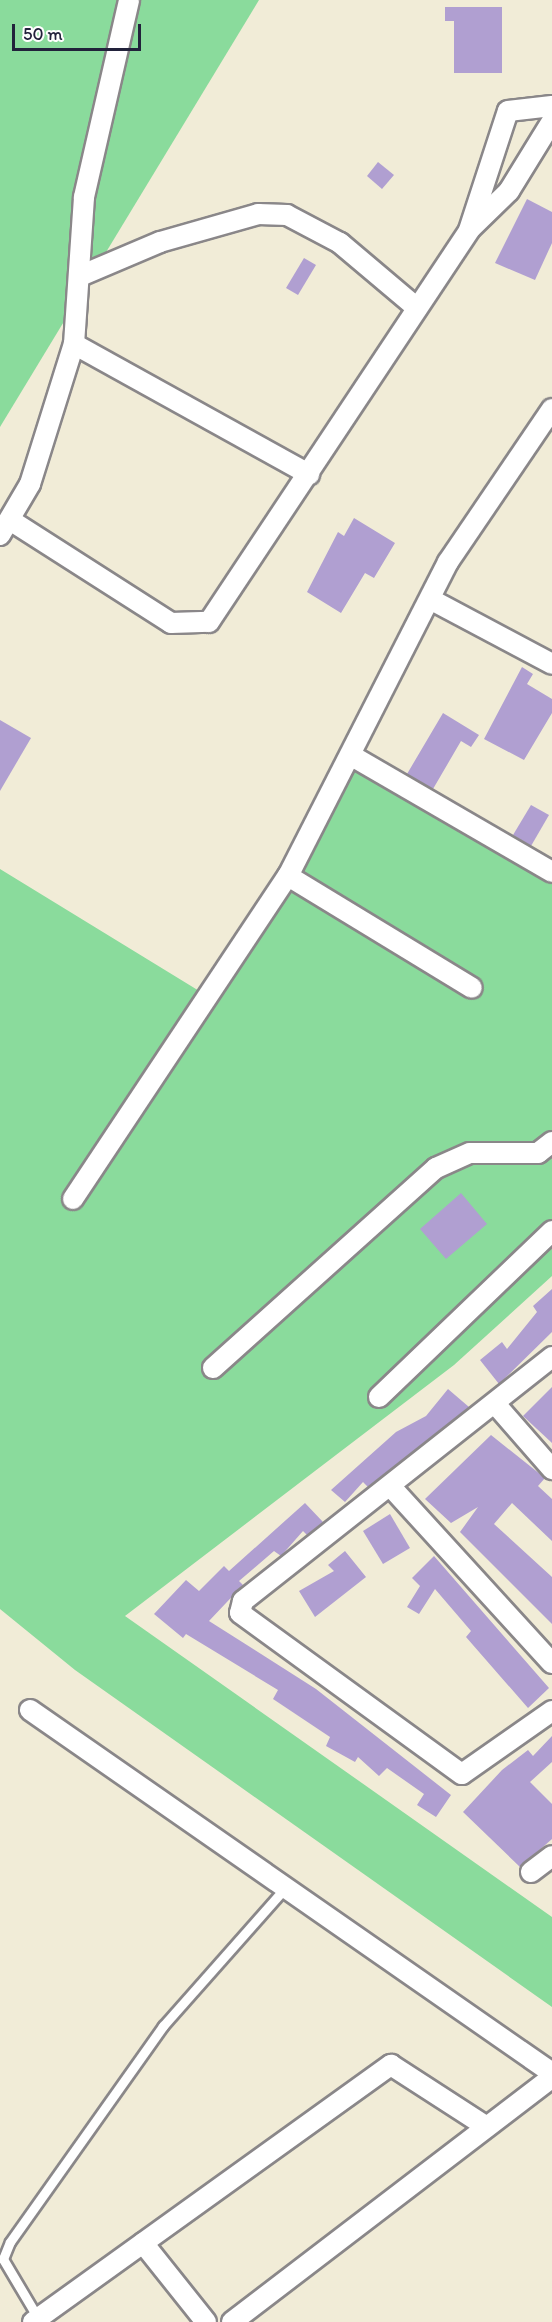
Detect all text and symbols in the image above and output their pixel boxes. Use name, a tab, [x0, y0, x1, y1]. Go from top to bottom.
scale bar	[15, 12, 144, 50]
text: 50 m	[23, 23, 63, 45]

